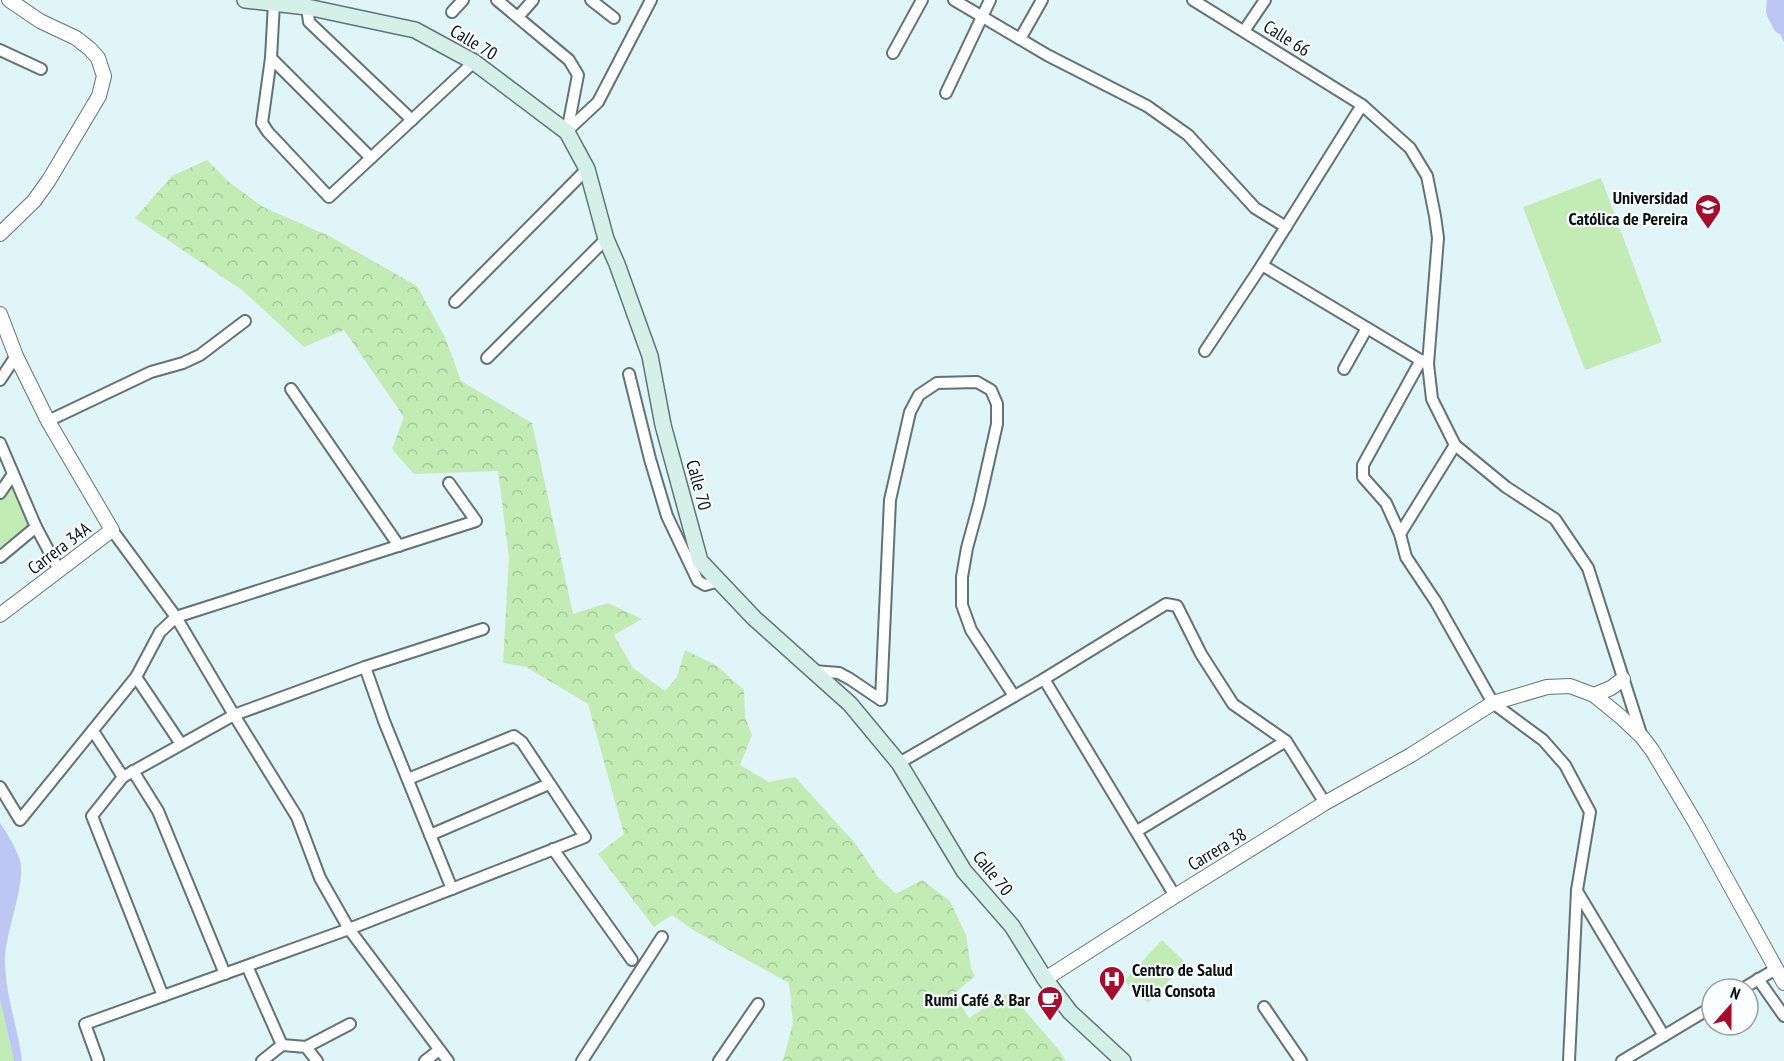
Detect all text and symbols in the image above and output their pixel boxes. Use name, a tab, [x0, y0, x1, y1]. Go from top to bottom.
street label: Calle 66	[1259, 15, 1315, 61]
street label: Calle 70	[446, 19, 502, 65]
place label: Universidad Católica de Pereira	[1568, 186, 1688, 230]
school or university icon: Universidad Católica de Pereira	[1693, 192, 1723, 230]
street label: Calle 70	[681, 457, 717, 513]
street label: Carrera 34A	[23, 517, 96, 579]
street label: Carrera 38	[1183, 822, 1251, 876]
street label: Calle 70	[968, 846, 1018, 900]
place label: Centro de Salud Villa Consota	[1131, 958, 1233, 1002]
hospital icon: Centro de Salud Villa Consota	[1097, 964, 1127, 1002]
north arrow	[1700, 977, 1760, 1037]
text: N	[1728, 982, 1743, 1004]
cafe icon: Rumi Café & Bar	[1035, 984, 1065, 1022]
place label: Rumi Café & Bar	[924, 988, 1031, 1011]

